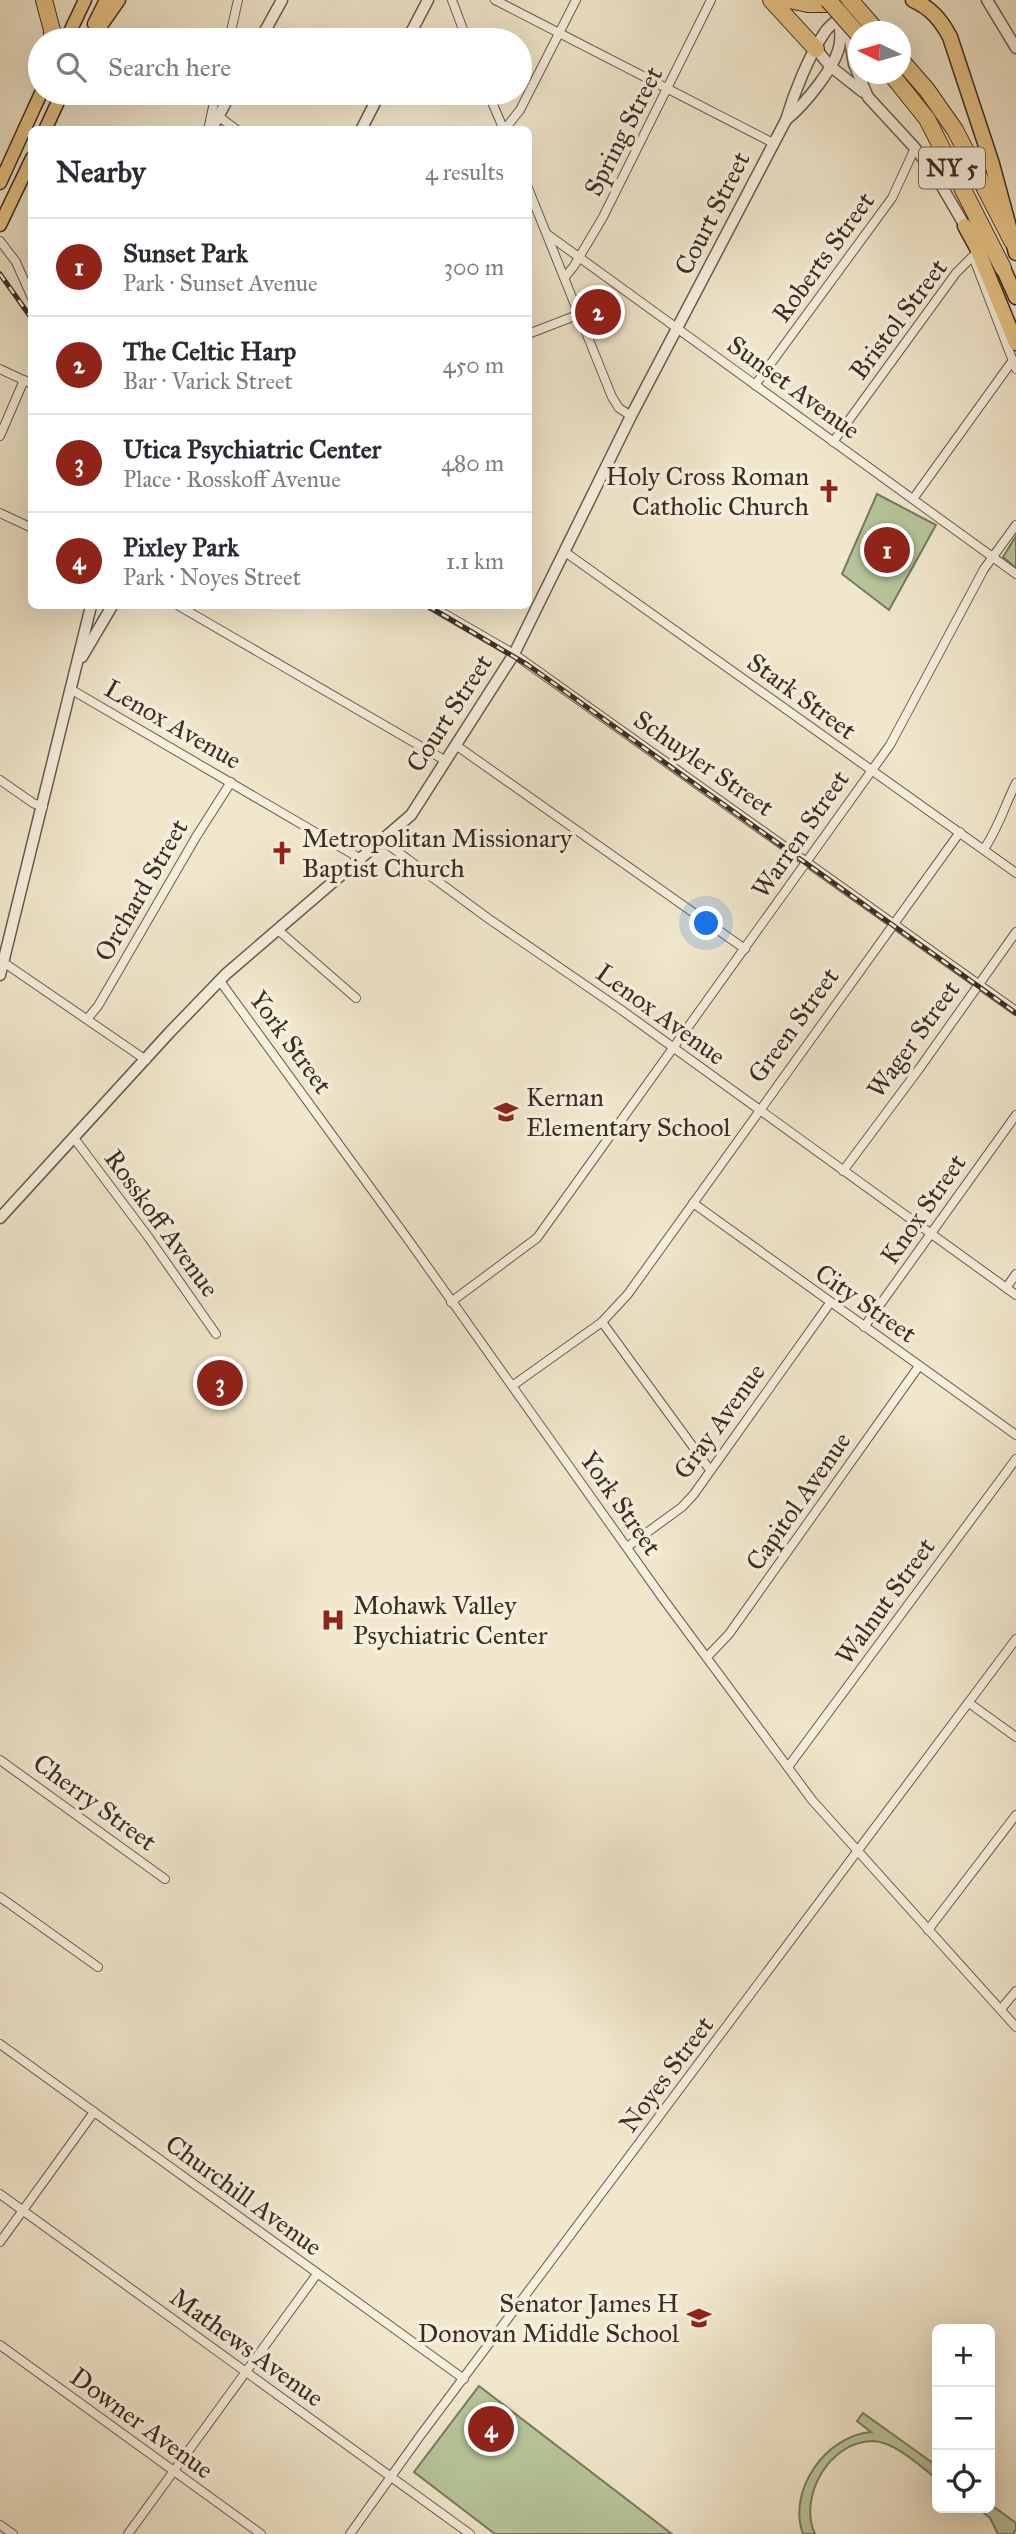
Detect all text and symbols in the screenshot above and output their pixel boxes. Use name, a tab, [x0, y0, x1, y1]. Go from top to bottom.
north arrow	[848, 21, 911, 84]
search box	[28, 28, 532, 105]
icon: search	[52, 48, 90, 86]
text: Search here	[108, 51, 231, 83]
street label: Spring Street	[577, 61, 669, 201]
street label: Court Street	[667, 146, 757, 280]
road number: NY 5	[919, 148, 985, 188]
text: Nearby	[56, 154, 146, 190]
text: 4 results	[425, 158, 504, 186]
street label: Roberts Street	[765, 186, 881, 328]
text: Sunset Park	[123, 237, 248, 269]
street label: Bristol Street	[842, 252, 954, 386]
text: 1	[74, 253, 84, 281]
text: 300 m	[444, 253, 504, 281]
text: Park · Sunset Avenue	[123, 269, 318, 297]
pin: 2	[575, 286, 621, 338]
street label: Sunset Avenue	[721, 328, 867, 446]
text: The Celtic Harp	[123, 335, 296, 367]
text: 2	[73, 351, 85, 379]
text: 450 m	[443, 351, 504, 379]
text: Bar · Varick Street	[123, 367, 293, 395]
text: Utica Psychiatric Center	[123, 433, 381, 465]
text: 3	[74, 449, 84, 477]
text: 480 m	[441, 449, 504, 477]
place label: Holy Cross Roman Catholic Church	[606, 460, 810, 522]
text: Place · Rosskoff Avenue	[123, 465, 341, 493]
church icon: Holy Cross Roman Catholic Church	[815, 477, 843, 505]
pin: 1	[864, 524, 910, 576]
text: Pixley Park	[123, 531, 239, 563]
text: 4	[73, 547, 85, 575]
text: 1.1 km	[446, 547, 504, 575]
text: Park · Noyes Street	[123, 563, 301, 591]
street label: Stark Street	[741, 646, 863, 746]
street label: Court Street	[399, 648, 499, 778]
street label: Lenox Avenue	[99, 672, 247, 776]
street label: Schuyler Street	[628, 703, 780, 823]
street label: Warren Street	[744, 764, 856, 904]
street label: Orchard Street	[87, 813, 195, 967]
place label: Metropolitan Missionary Baptist Church	[302, 822, 573, 884]
church icon: Metropolitan Missionary Baptist Church	[268, 839, 296, 867]
your location	[689, 906, 723, 940]
street label: Lenox Avenue	[590, 956, 732, 1072]
street label: Green Street	[741, 961, 845, 1089]
street label: Wager Street	[860, 974, 966, 1104]
street label: York Street	[243, 984, 339, 1100]
place label: Kernan Elementary School	[526, 1081, 730, 1143]
school or university icon: Kernan Elementary School	[492, 1098, 520, 1126]
street label: Rosskoff Avenue	[98, 1143, 226, 1303]
street label: Knox Street	[873, 1148, 973, 1270]
street label: City Street	[809, 1257, 923, 1349]
pin: 3	[197, 1357, 243, 1409]
street label: Gray Avenue	[666, 1357, 772, 1485]
street label: Capitol Avenue	[738, 1425, 858, 1576]
street label: York Street	[574, 1445, 668, 1561]
street label: Walnut Street	[828, 1531, 942, 1671]
place label: Mohawk Valley Psychiatric Center	[353, 1589, 548, 1651]
hospital icon: Mohawk Valley Psychiatric Center	[319, 1606, 347, 1634]
street label: Cherry Street	[27, 1746, 163, 1858]
street label: Noyes Street	[612, 2010, 720, 2138]
street label: Churchill Avenue	[159, 2127, 329, 2263]
street label: Mathews Avenue	[164, 2280, 330, 2414]
place label: Senator James H Donovan Middle School	[418, 2287, 679, 2349]
school or university icon: Senator James H Donovan Middle School	[685, 2304, 713, 2332]
map controls	[932, 2324, 995, 2513]
button: +	[932, 2324, 995, 2387]
street label: Downer Avenue	[64, 2360, 220, 2486]
button: −	[932, 2387, 995, 2450]
pin: 4	[468, 2403, 514, 2455]
button: locate	[932, 2450, 995, 2513]

